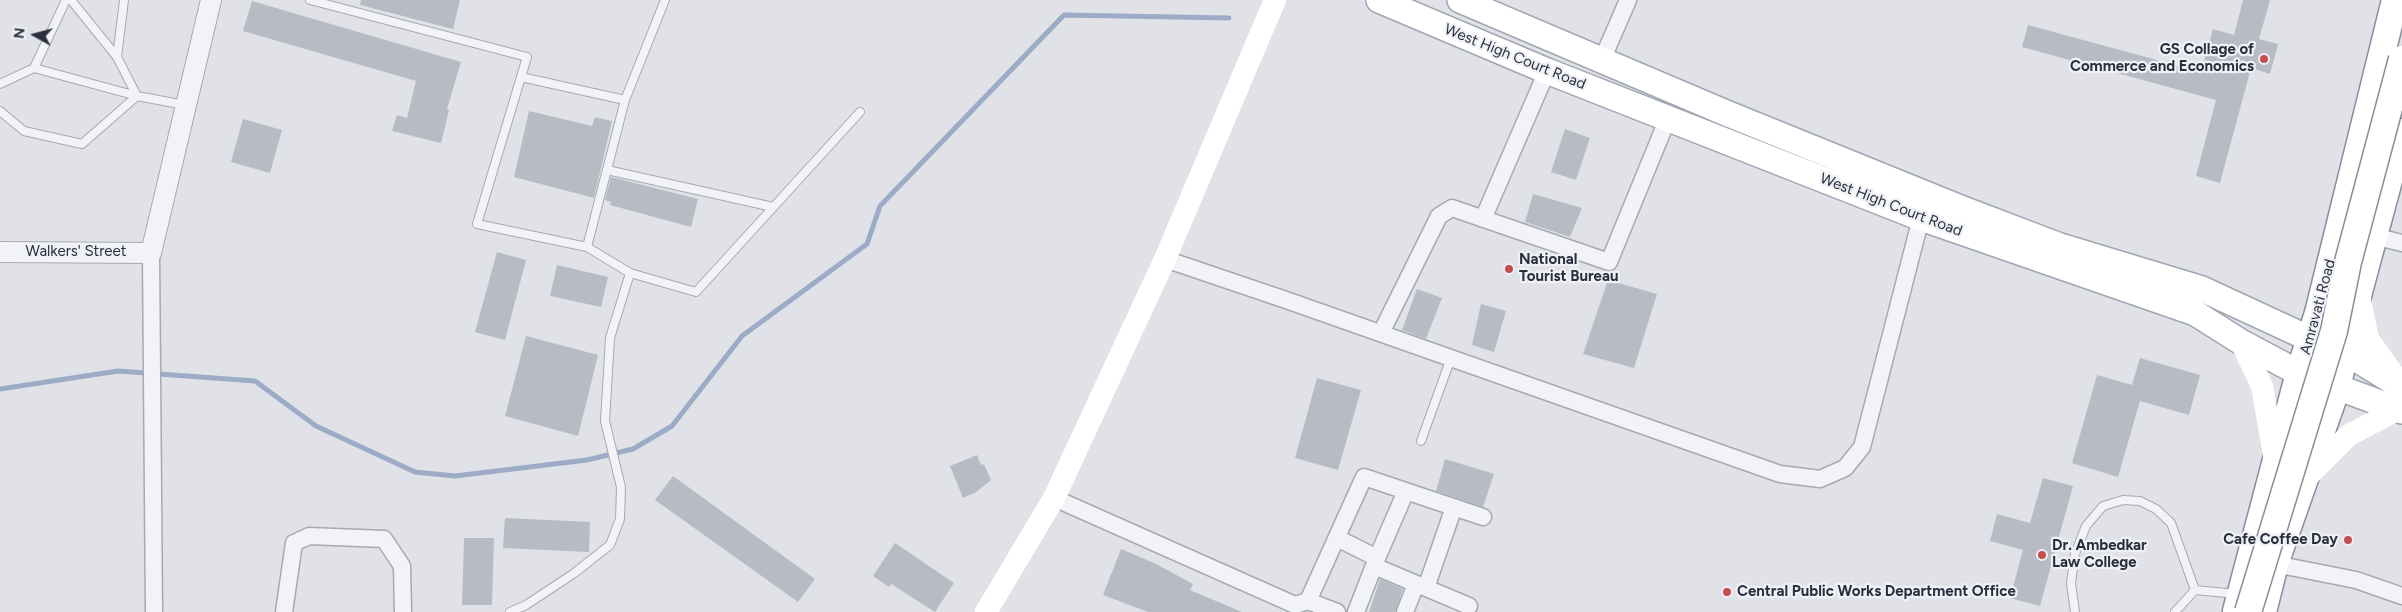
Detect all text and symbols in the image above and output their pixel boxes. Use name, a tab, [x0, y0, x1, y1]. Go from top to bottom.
north arrow	[10, 10, 60, 60]
street label: West High Court Road	[1442, 20, 1588, 94]
text: N	[11, 27, 29, 40]
place label: GS Collage of Commerce and Economics	[2070, 41, 2254, 76]
marker: GS Collage of Commerce and Economics	[2258, 53, 2270, 65]
street label: West High Court Road	[1817, 170, 1965, 240]
street label: Walkers' Street	[26, 243, 126, 261]
place label: National Tourist Bureau	[1519, 251, 1618, 286]
street label: Amravati Road	[2297, 257, 2339, 357]
marker: National Tourist Bureau	[1503, 263, 1515, 275]
place label: Cafe Coffee Day	[2223, 531, 2338, 549]
marker: Cafe Coffee Day	[2342, 534, 2354, 546]
place label: Dr. Ambedkar Law College	[2052, 537, 2147, 572]
marker: Dr. Ambedkar Law College	[2036, 549, 2048, 561]
place label: Central Public Works Department Office	[1737, 583, 2016, 601]
marker: Central Public Works Department Office	[1721, 586, 1733, 598]

